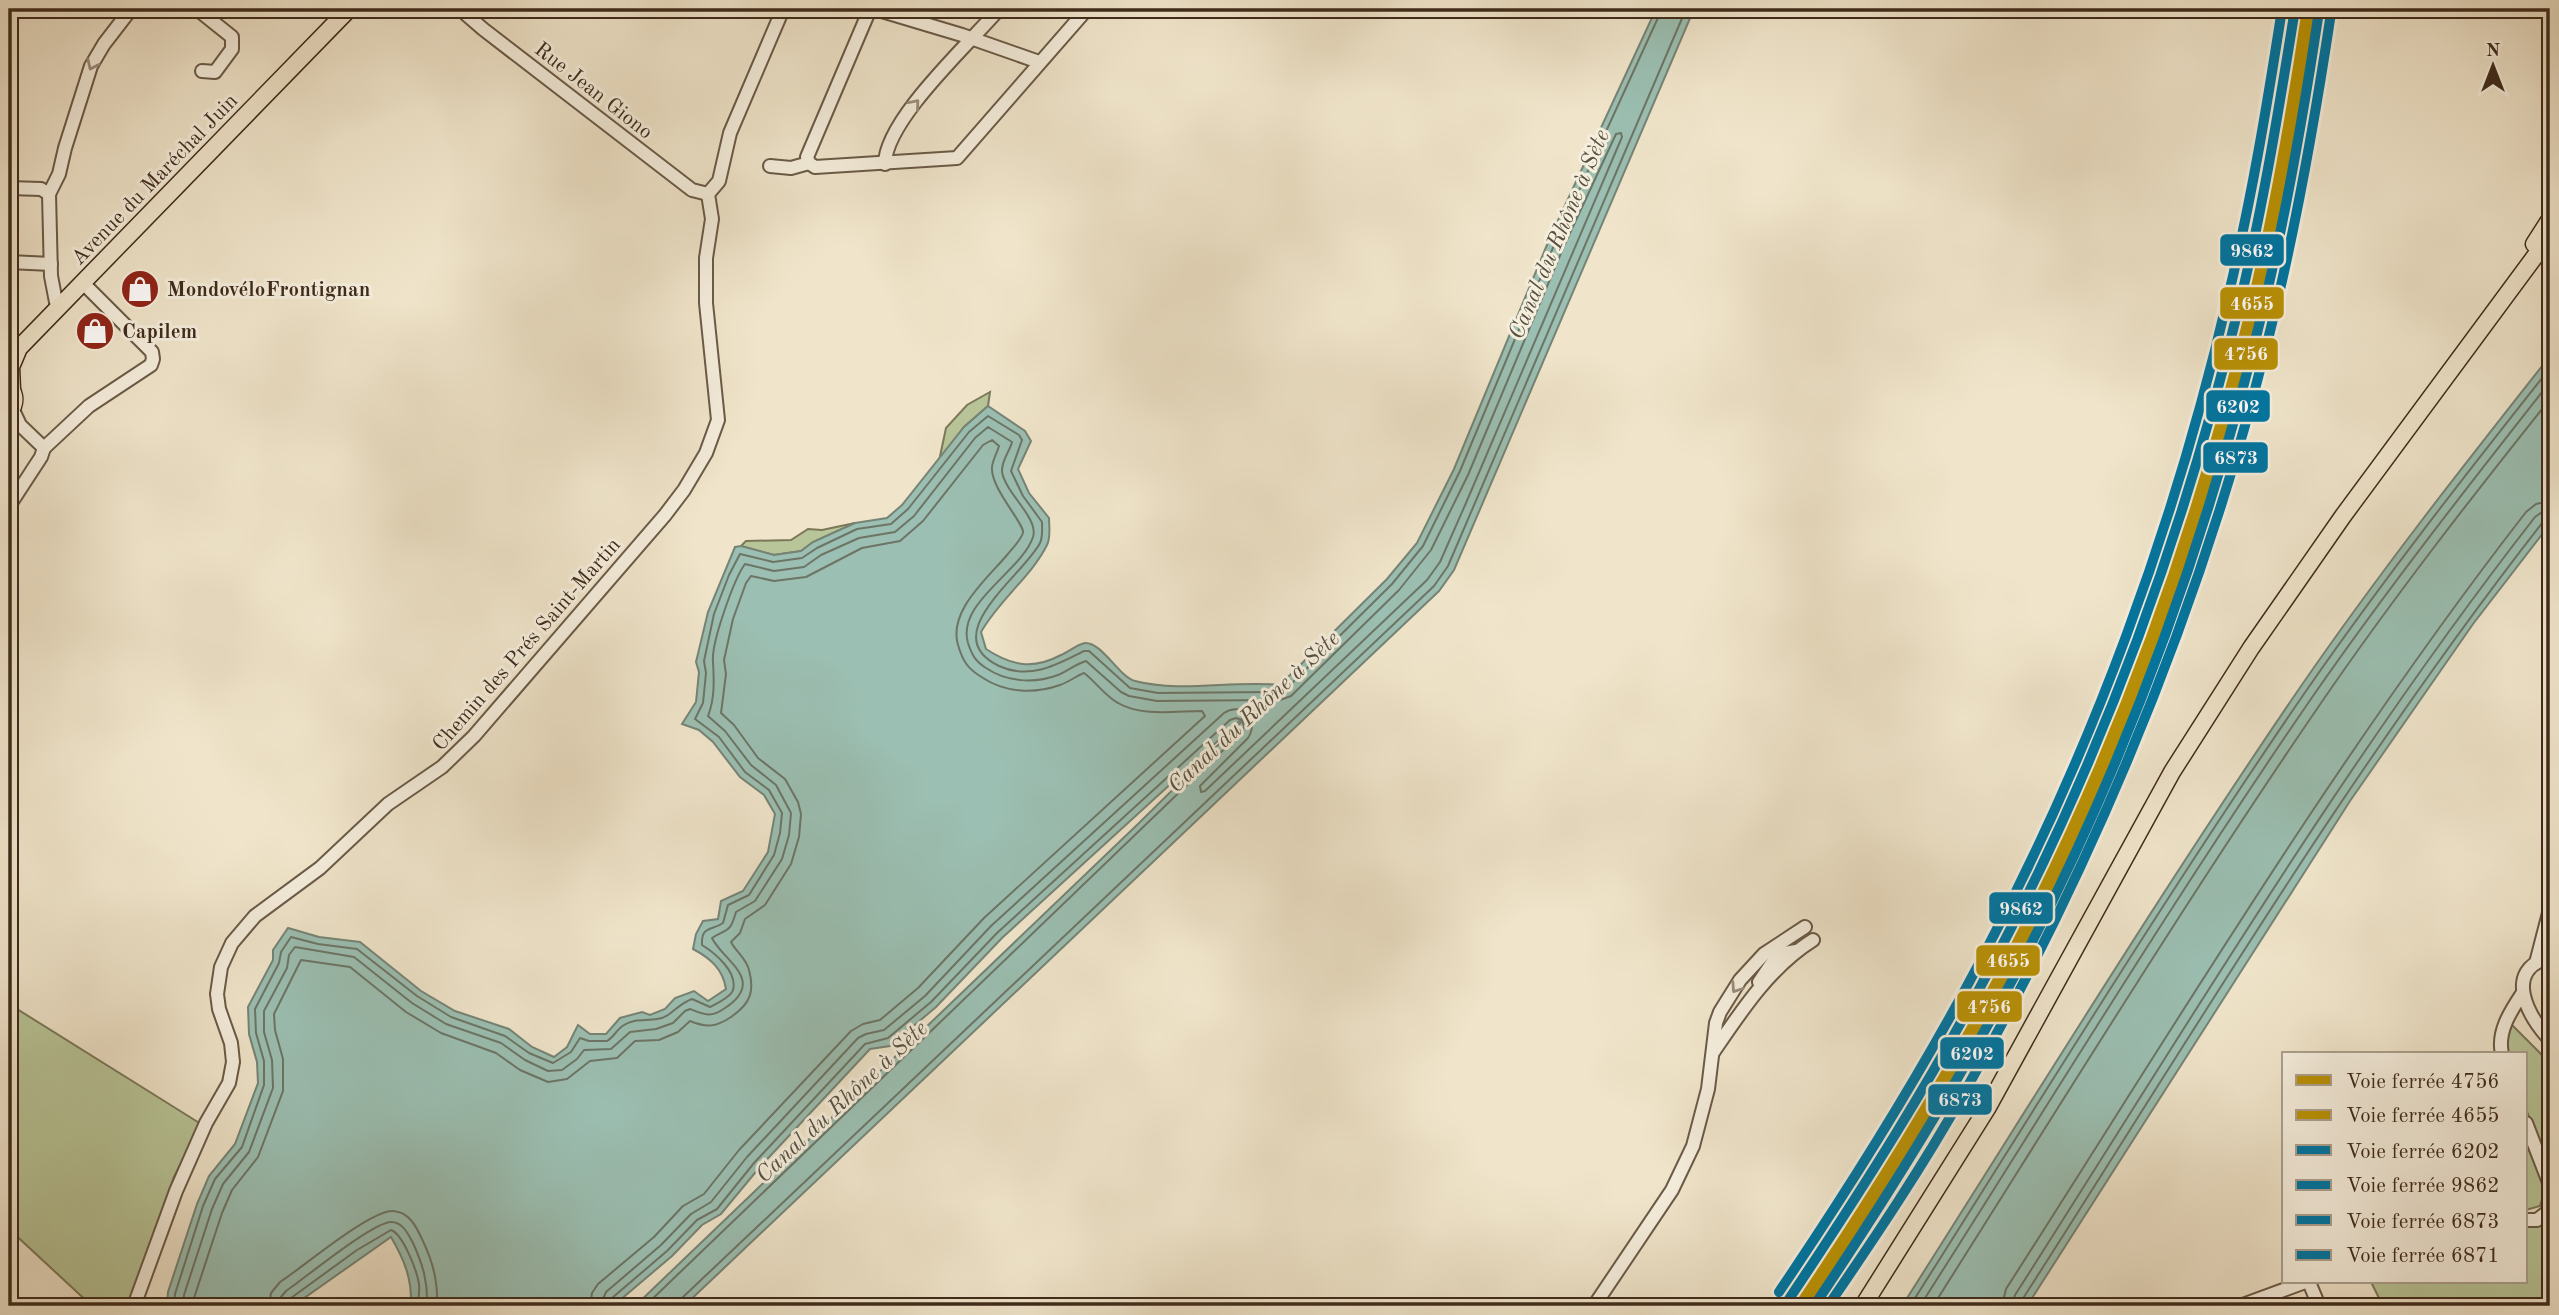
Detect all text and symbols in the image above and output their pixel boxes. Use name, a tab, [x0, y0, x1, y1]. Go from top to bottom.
north arrow	[2458, 32, 2528, 102]
street label: Rue Jean Giono	[530, 39, 656, 144]
text: N	[2486, 42, 2501, 61]
one-way arrow	[87, 58, 101, 70]
street label: Avenue du Maréchal Juin	[68, 90, 242, 270]
one-way arrow	[907, 100, 919, 113]
water label: Canal du Rhône à Sète	[1505, 126, 1614, 343]
line badge: 9862	[2219, 233, 2285, 267]
text: 9862	[2230, 243, 2274, 262]
shop icon: MondovéloFrontignan	[119, 268, 161, 310]
place label: MondovéloFrontignan	[167, 280, 370, 301]
line badge: 4655	[2219, 286, 2285, 320]
text: 4655	[2230, 296, 2274, 315]
shop icon: Capilem	[74, 310, 116, 352]
place label: Capilem	[122, 322, 198, 343]
line badge: 4756	[2213, 337, 2279, 371]
text: 4756	[2224, 346, 2268, 365]
line badge: 6202	[2205, 389, 2271, 423]
text: 6202	[2216, 399, 2260, 418]
line badge: 6873	[2202, 441, 2269, 474]
text: 6873	[2214, 450, 2258, 469]
street label: Chemin des Prés Saint-Martin	[429, 535, 625, 755]
water label: Canal du Rhône à Sète	[1164, 627, 1344, 797]
line badge: 9862	[1988, 891, 2054, 925]
text: 9862	[1999, 901, 2043, 920]
line badge: 4655	[1975, 944, 2041, 977]
text: 4655	[1986, 953, 2030, 972]
one-way arrow	[1731, 980, 1744, 993]
line badge: 4756	[1956, 990, 2023, 1023]
text: 4756	[1967, 999, 2011, 1018]
water label: Canal du Rhône à Sète	[752, 1017, 932, 1187]
line badge: 6202	[1939, 1036, 2005, 1070]
text: 6202	[1950, 1046, 1994, 1065]
legend	[2282, 1052, 2528, 1284]
text: Voie ferrée 4756	[2346, 1072, 2500, 1093]
line badge: 6873	[1927, 1083, 1993, 1116]
text: 6873	[1938, 1092, 1982, 1111]
text: Voie ferrée 4655	[2346, 1106, 2500, 1127]
text: Voie ferrée 6202	[2346, 1142, 2500, 1163]
text: Voie ferrée 9862	[2346, 1176, 2500, 1197]
text: Voie ferrée 6873	[2346, 1212, 2500, 1233]
text: Voie ferrée 6871	[2346, 1246, 2500, 1267]

